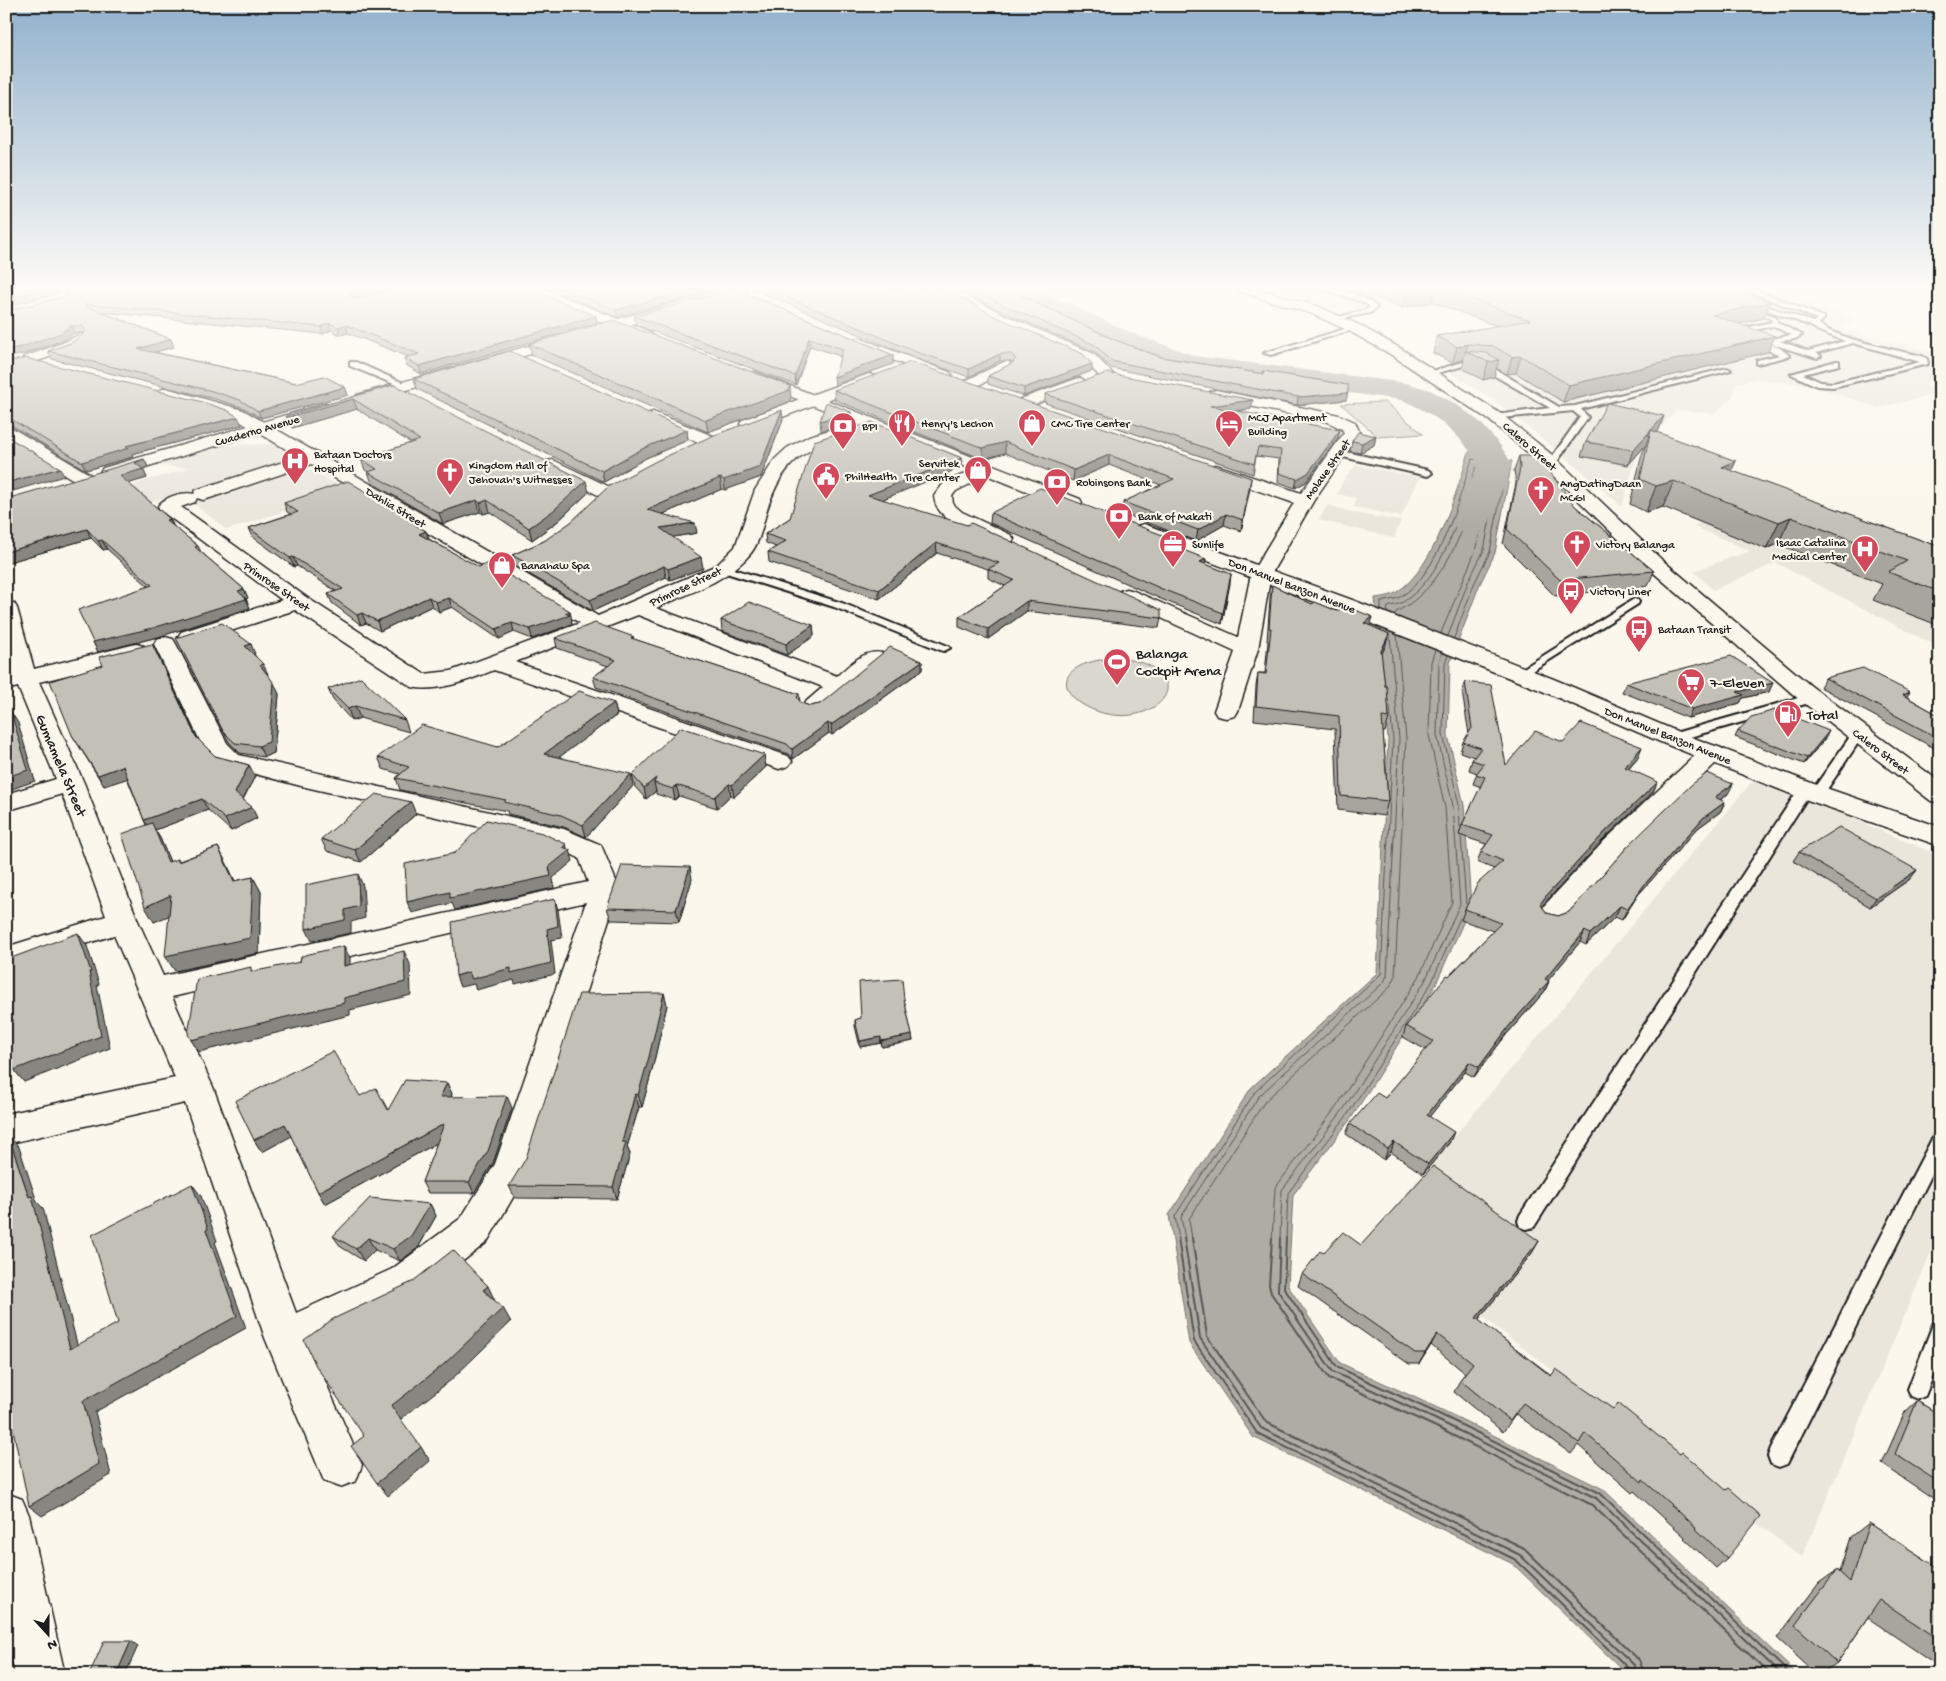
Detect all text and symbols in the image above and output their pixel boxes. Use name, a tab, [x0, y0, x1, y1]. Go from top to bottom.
restaurant icon: Henry's Lechon	[887, 408, 917, 447]
shop icon: CMC Tire Center	[1017, 408, 1047, 447]
hotel icon: MCJ Apartment Building	[1214, 409, 1244, 448]
bank icon: BPI	[828, 411, 858, 450]
place label: MCJ Apartment Building	[1247, 412, 1327, 440]
street label: Cuaderno Avenue	[214, 413, 302, 451]
place label: Henry's Lechon	[921, 418, 994, 432]
place label: CMC Tire Center	[1051, 418, 1131, 432]
street label: Calero Street	[1499, 420, 1560, 476]
place label: BPI	[861, 421, 878, 435]
street label: Molave Street	[1303, 436, 1355, 503]
hospital icon: Bataan Doctors Hospital	[280, 446, 310, 485]
place label: Bataan Doctors Hospital	[313, 449, 392, 477]
shop icon: Servitek Tire Center	[963, 455, 993, 494]
church icon: Kingdom Hall of Jehovah's Witnesses	[435, 457, 465, 496]
place label: Servitek Tire Center	[904, 458, 961, 486]
place label: Kingdom Hall of Jehovah's Witnesses	[469, 460, 573, 488]
public building icon: PhilHealth	[811, 461, 841, 500]
bank icon: Robinsons Bank	[1042, 467, 1072, 506]
place label: PhilHealth	[844, 471, 898, 485]
church icon: AngDatingDaan MCGI	[1526, 475, 1556, 514]
place label: Robinsons Bank	[1076, 477, 1152, 491]
place label: AngDatingDaan MCGI	[1560, 478, 1641, 506]
street label: Dahlia Street	[361, 485, 429, 533]
bank icon: Bank of Makati	[1104, 501, 1134, 540]
place label: Bank of Makati	[1137, 511, 1212, 525]
office icon: Sunlife	[1158, 529, 1188, 568]
church icon: Victory Balanga	[1562, 529, 1592, 568]
hospital icon: Isaac Catalina Medical Center	[1850, 534, 1880, 573]
place label: Isaac Catalina Medical Center	[1772, 537, 1848, 565]
place label: Sunlife	[1192, 539, 1225, 553]
place label: Victory Balanga	[1595, 539, 1675, 553]
shop icon: Banahaw Spa	[487, 550, 517, 589]
street label: Don Manuel Banzon Avenue	[1225, 556, 1358, 618]
street label: Primrose Street	[239, 559, 313, 616]
place label: Banahaw Spa	[520, 560, 590, 574]
street label: Primrose Street	[647, 565, 725, 611]
bus stop icon: Victory Liner	[1556, 576, 1586, 615]
place label: Victory Liner	[1589, 586, 1652, 600]
bus stop icon: Bataan Transit	[1624, 614, 1654, 653]
place label: Bataan Transit	[1657, 624, 1732, 638]
place label: Balanga Cockpit Arena	[1135, 646, 1222, 681]
sports icon: Balanga Cockpit Arena	[1102, 647, 1132, 686]
supermarket icon: 7-Eleven	[1676, 667, 1706, 706]
place label: 7-Eleven	[1709, 675, 1764, 693]
fuel station icon: Total	[1773, 699, 1803, 738]
street label: Don Manuel Banzon Avenue	[1601, 705, 1733, 769]
place label: Total	[1806, 707, 1838, 725]
street label: Gumamela Street	[31, 712, 90, 821]
street label: Calero Street	[1849, 727, 1912, 779]
north arrow	[22, 1608, 72, 1658]
text: N	[44, 1634, 59, 1653]

